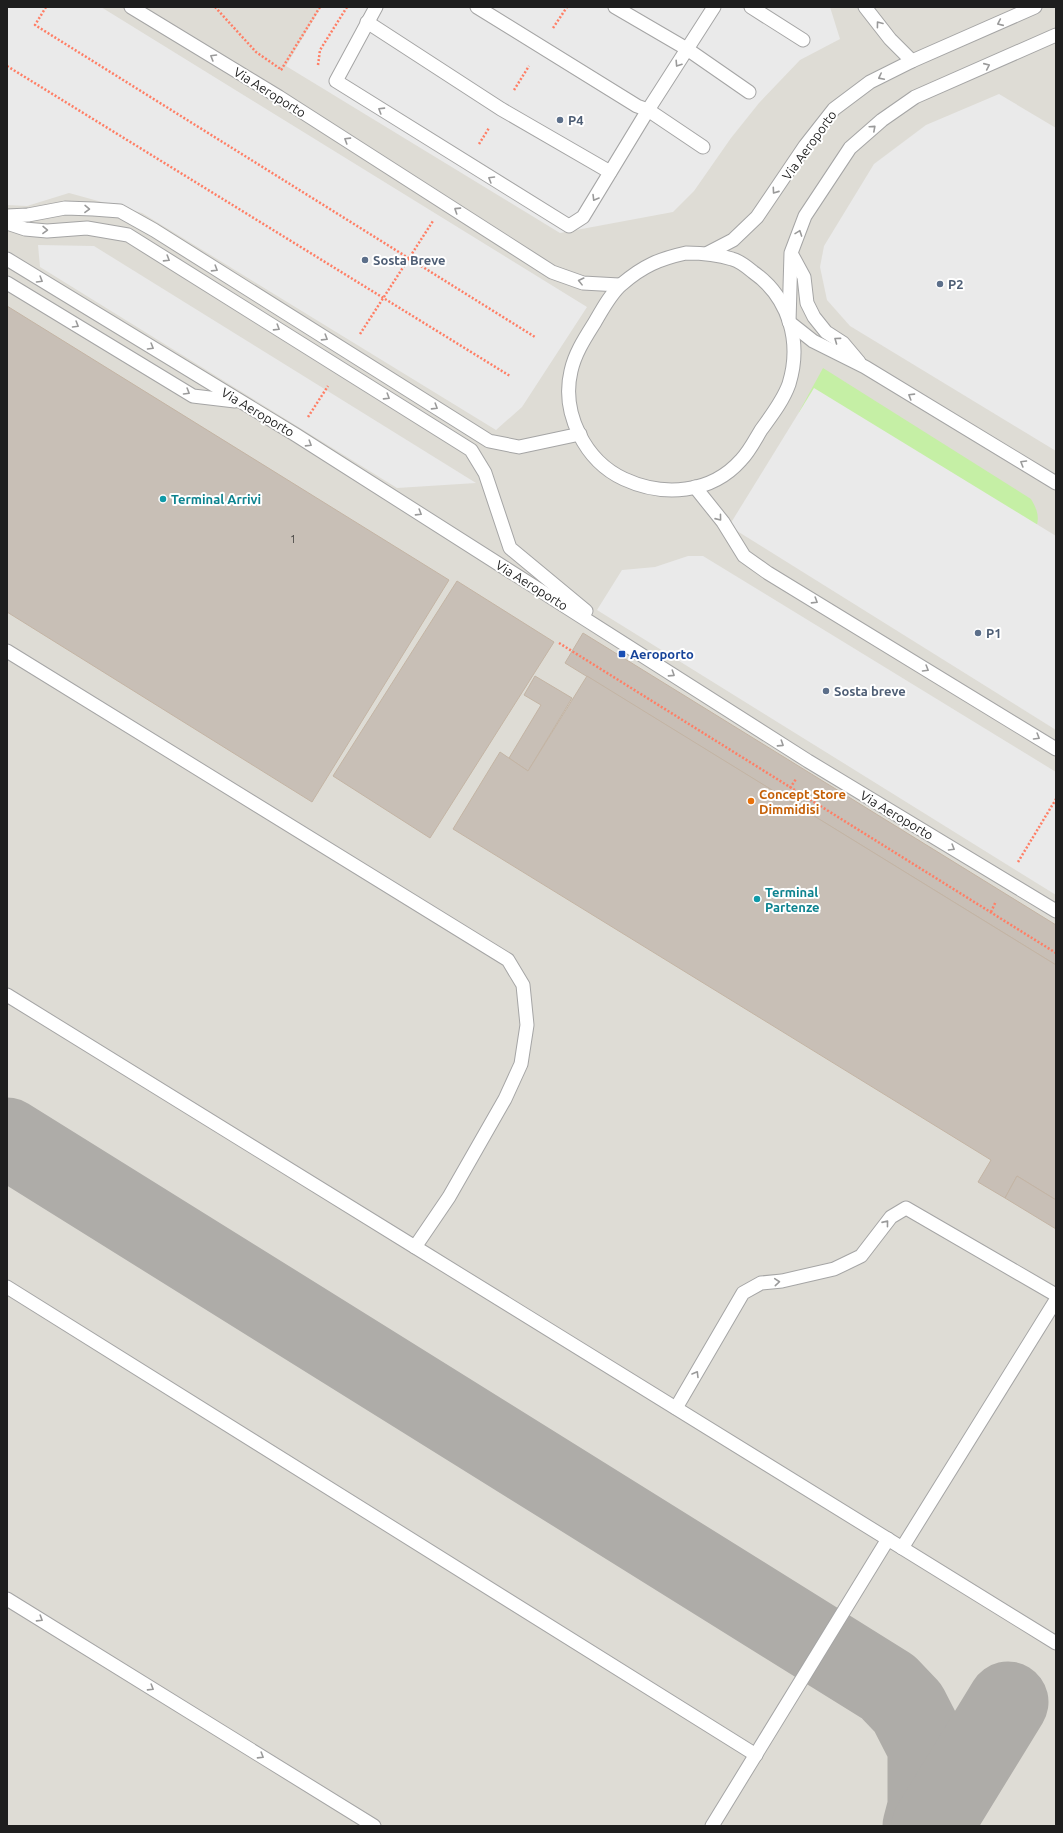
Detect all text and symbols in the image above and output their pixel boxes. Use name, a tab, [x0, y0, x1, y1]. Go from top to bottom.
one-way arrow	[996, 18, 1004, 26]
one-way arrow	[876, 22, 883, 29]
one-way arrow	[210, 54, 217, 61]
one-way arrow	[675, 59, 682, 66]
one-way arrow	[982, 63, 990, 71]
street label: Via Aeroporto	[231, 64, 309, 120]
one-way arrow	[878, 72, 886, 79]
one-way arrow	[378, 107, 385, 115]
street label: Via Aeroporto	[779, 108, 839, 182]
place label: P4	[568, 113, 584, 127]
marker: P4	[555, 115, 565, 125]
one-way arrow	[868, 125, 876, 132]
one-way arrow	[344, 137, 351, 145]
one-way arrow	[488, 176, 495, 184]
one-way arrow	[773, 186, 780, 193]
one-way arrow	[592, 194, 599, 201]
one-way arrow	[84, 204, 90, 213]
one-way arrow	[454, 207, 461, 215]
one-way arrow	[42, 226, 48, 234]
one-way arrow	[794, 229, 803, 236]
place label: Sosta Breve	[373, 253, 446, 267]
one-way arrow	[163, 254, 170, 262]
marker: Sosta Breve	[360, 255, 370, 265]
one-way arrow	[211, 264, 218, 271]
one-way arrow	[36, 275, 43, 282]
place label: P2	[948, 277, 964, 291]
one-way arrow	[578, 278, 584, 286]
marker: P2	[935, 279, 945, 289]
one-way arrow	[72, 320, 79, 327]
one-way arrow	[273, 323, 280, 331]
one-way arrow	[321, 333, 328, 341]
one-way arrow	[835, 338, 842, 345]
one-way arrow	[147, 343, 154, 350]
street label: Via Aeroporto	[219, 385, 297, 439]
one-way arrow	[183, 388, 190, 395]
one-way arrow	[383, 393, 390, 400]
one-way arrow	[909, 393, 916, 400]
one-way arrow	[431, 402, 438, 410]
one-way arrow	[305, 439, 312, 446]
one-way arrow	[1020, 460, 1027, 467]
place label: Terminal Arrivi	[171, 492, 261, 506]
marker: Terminal Arrivi	[158, 494, 168, 504]
one-way arrow	[415, 509, 422, 516]
one-way arrow	[715, 513, 722, 520]
house number: 1	[290, 533, 296, 545]
street label: Via Aeroporto	[493, 557, 571, 613]
one-way arrow	[811, 597, 818, 604]
place label: P1	[986, 626, 1002, 640]
marker: P1	[973, 628, 983, 638]
place label: Aeroporto	[630, 647, 694, 661]
marker: Aeroporto	[617, 649, 627, 659]
one-way arrow	[922, 665, 929, 672]
one-way arrow	[668, 670, 675, 677]
place label: Sosta breve	[834, 684, 906, 698]
marker: Sosta breve	[821, 686, 831, 696]
one-way arrow	[1033, 732, 1040, 740]
one-way arrow	[777, 739, 784, 747]
place label: Concept Store Dimmidisi	[759, 787, 846, 816]
street label: Via Aeroporto	[858, 788, 936, 842]
marker: Concept Store Dimmidisi	[746, 796, 756, 806]
one-way arrow	[948, 844, 955, 851]
place label: Terminal Partenze	[765, 885, 820, 914]
marker: Terminal Partenze	[752, 894, 762, 904]
one-way arrow	[881, 1221, 888, 1228]
one-way arrow	[774, 1277, 780, 1286]
one-way arrow	[691, 1371, 698, 1378]
one-way arrow	[36, 1614, 43, 1622]
one-way arrow	[147, 1683, 154, 1690]
one-way arrow	[257, 1751, 264, 1759]

